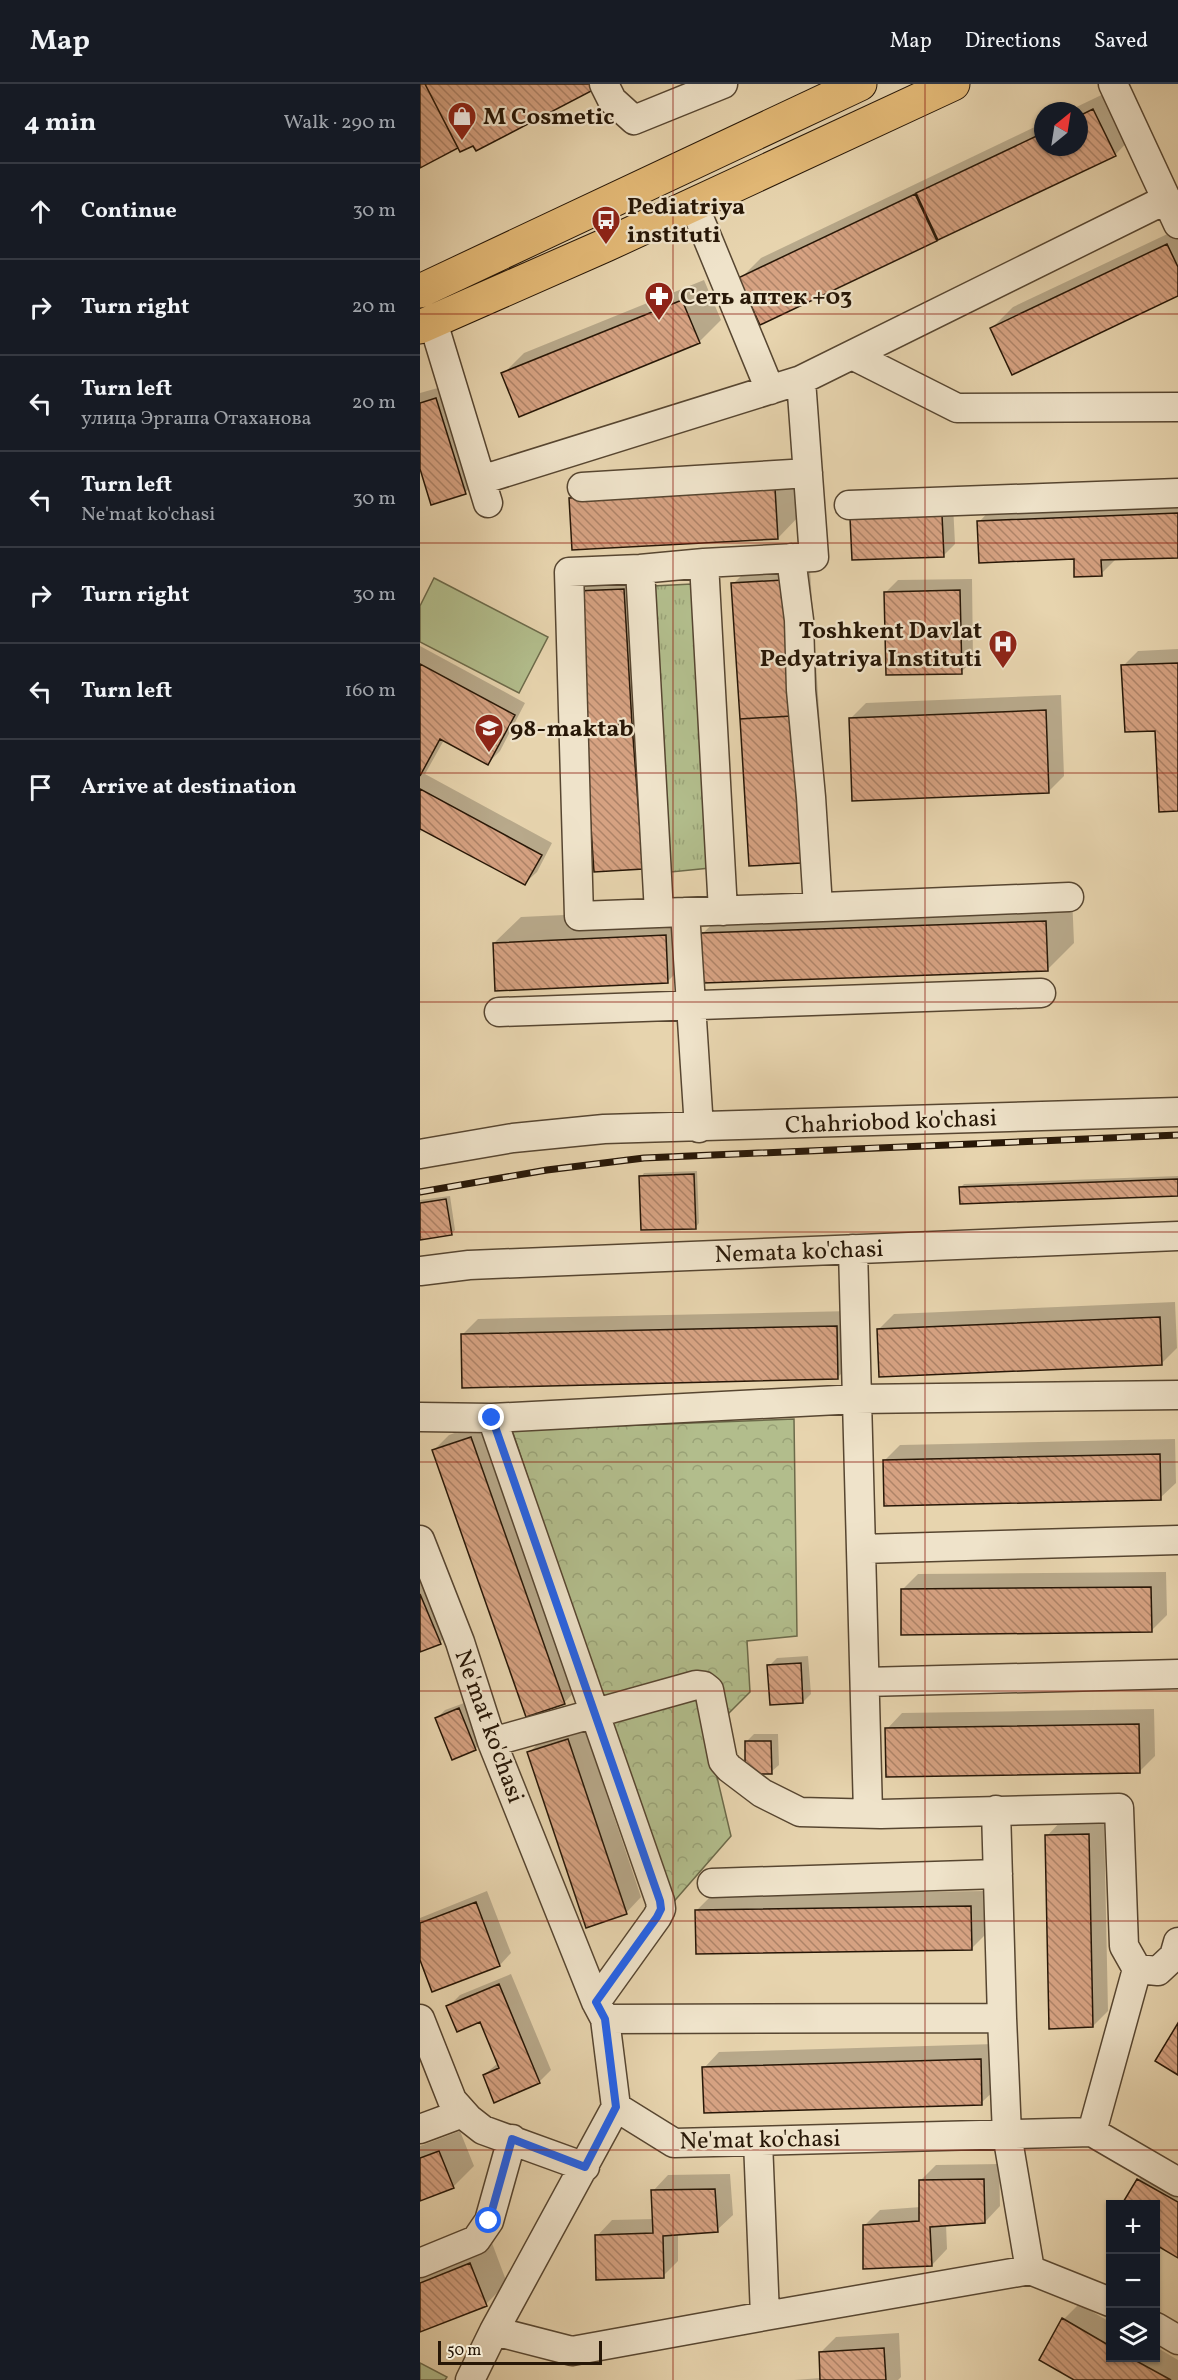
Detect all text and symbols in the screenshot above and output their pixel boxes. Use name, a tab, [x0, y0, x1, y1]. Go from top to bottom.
text: Map	[30, 22, 90, 61]
text: Map	[890, 27, 932, 56]
text: Directions	[965, 27, 1061, 56]
text: Saved	[1094, 27, 1148, 56]
shop icon: M Cosmetic	[446, 100, 478, 142]
place label: M Cosmetic	[483, 101, 614, 135]
north arrow	[1034, 102, 1088, 156]
text: 4 min	[24, 105, 96, 141]
text: Walk · 290 m	[284, 109, 396, 137]
place label: Pediatriya instituti	[627, 191, 745, 253]
icon: ahead	[24, 195, 57, 228]
text: Continue	[81, 196, 177, 227]
text: 30 m	[352, 197, 396, 225]
bus stop icon: Pediatriya instituti	[590, 204, 622, 246]
pharmacy icon: Сеть аптек +03	[643, 280, 675, 322]
place label: Сеть аптек +03	[680, 281, 852, 315]
icon: right	[24, 291, 57, 324]
text: Turn right	[81, 292, 189, 323]
text: 20 m	[352, 293, 396, 321]
text: Turn left	[81, 374, 172, 405]
icon: left	[24, 387, 57, 420]
text: 20 m	[352, 389, 396, 417]
text: улица Эргаша Отаханова	[81, 405, 312, 433]
text: Turn left	[81, 470, 172, 501]
icon: left	[24, 483, 57, 516]
text: 30 m	[352, 485, 396, 513]
text: Ne'mat ko'chasi	[81, 501, 215, 529]
icon: right	[24, 579, 57, 612]
text: Turn right	[81, 580, 189, 611]
text: 30 m	[352, 581, 396, 609]
place label: Toshkent Davlat Pedyatriya Instituti	[760, 615, 982, 677]
hospital icon: Toshkent Davlat Pedyatriya Instituti	[987, 628, 1019, 670]
icon: left	[24, 675, 57, 708]
text: Turn left	[81, 676, 172, 707]
text: 160 m	[344, 677, 396, 705]
school or university icon: 98-maktab	[473, 712, 505, 754]
place label: 98-maktab	[510, 713, 634, 747]
icon: arrive	[24, 771, 57, 804]
text: Arrive at destination	[81, 772, 297, 803]
street label: Chahriobod ko'chasi	[784, 1102, 998, 1144]
street label: Nemata ko'chasi	[714, 1233, 884, 1273]
route end	[478, 1404, 504, 1430]
street label: Ne'mat ko'chasi	[445, 1645, 532, 1808]
street label: Ne'mat ko'chasi	[679, 2123, 841, 2159]
map controls	[1106, 2200, 1160, 2362]
button: +	[1106, 2200, 1160, 2254]
route start	[475, 2207, 501, 2233]
button: −	[1106, 2254, 1160, 2308]
button: layers	[1106, 2308, 1160, 2362]
scale bar	[438, 2338, 602, 2366]
text: 50 m	[447, 2340, 481, 2362]

